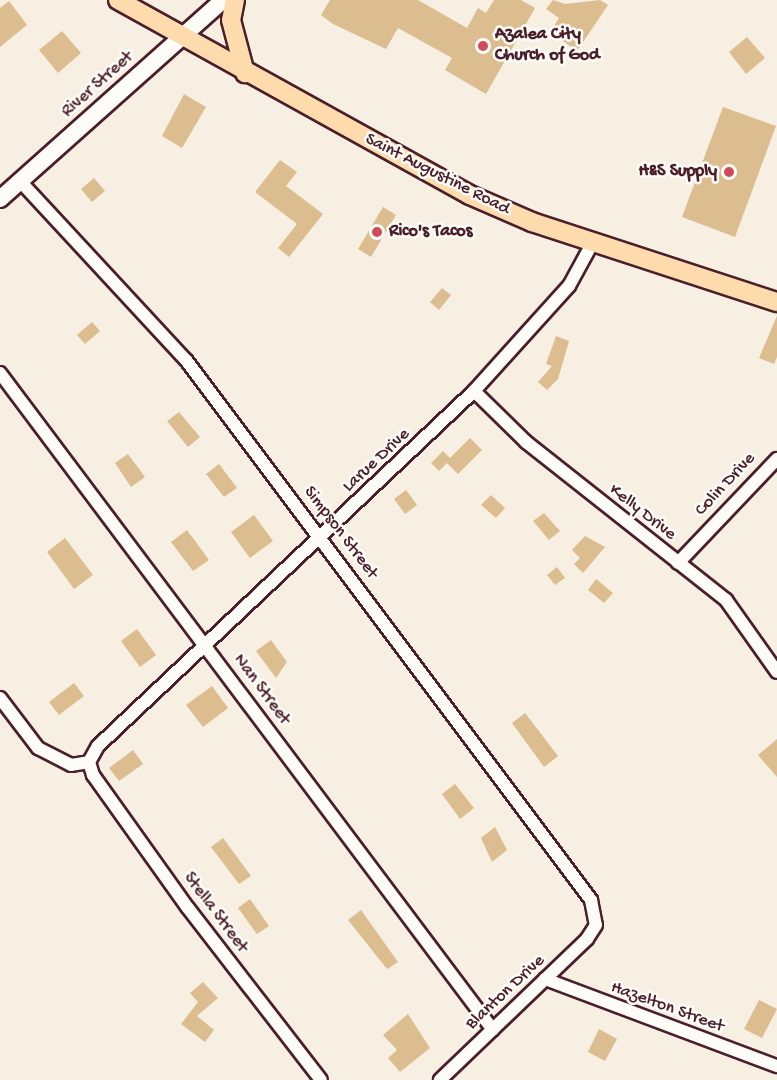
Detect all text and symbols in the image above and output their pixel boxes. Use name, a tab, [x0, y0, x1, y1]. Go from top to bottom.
place label: Azalea City Church of God	[495, 25, 600, 68]
marker: Azalea City Church of God	[476, 39, 490, 53]
street label: River Street	[58, 47, 138, 123]
street label: Saint Augustine Road	[361, 129, 513, 221]
place label: H&S Supply	[638, 161, 717, 183]
marker: H&S Supply	[722, 165, 736, 179]
place label: Rico's Tacos	[389, 221, 472, 243]
marker: Rico's Tacos	[370, 225, 384, 239]
street label: Larue Drive	[339, 424, 415, 498]
street label: Colin Drive	[691, 449, 761, 521]
street label: Kelly Drive	[604, 480, 680, 546]
street label: Simpson Street	[298, 482, 382, 584]
street label: Nan Street	[228, 651, 294, 729]
street label: Stella Street	[178, 868, 252, 958]
street label: Blanton Drive	[462, 951, 550, 1035]
street label: Hazelton Street	[607, 978, 727, 1038]

